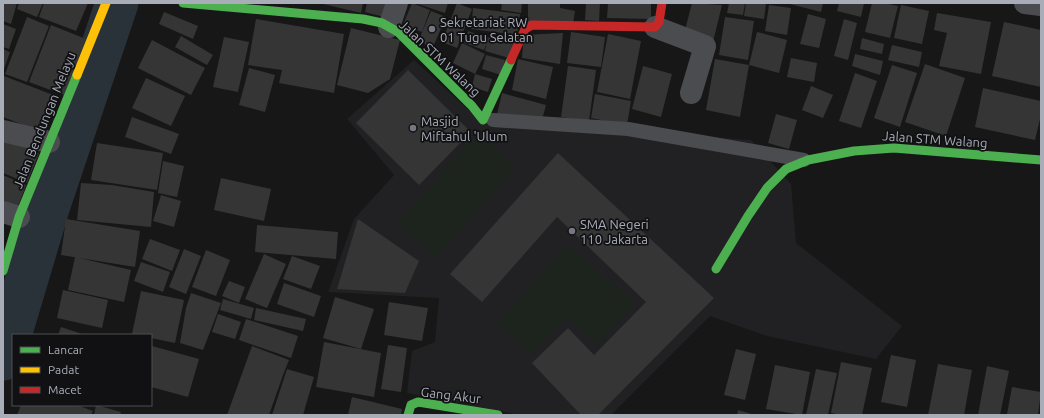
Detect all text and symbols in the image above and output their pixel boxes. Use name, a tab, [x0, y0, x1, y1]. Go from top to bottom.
place label: Sekretariat RW 01 Tugu Selatan	[440, 15, 533, 44]
street label: Jalan STM Walang	[397, 17, 483, 99]
marker: Sekretariat RW 01 Tugu Selatan	[427, 24, 437, 34]
street label: Jalan Bendungan Melayu	[10, 50, 78, 190]
place label: Masjid Miftahul 'Ulum	[421, 114, 507, 143]
marker: Masjid Miftahul 'Ulum	[408, 123, 418, 133]
street label: Jalan STM Walang	[882, 128, 988, 150]
place label: SMA Negeri 110 Jakarta	[580, 217, 649, 246]
marker: SMA Negeri 110 Jakarta	[567, 226, 577, 236]
legend	[12, 334, 152, 406]
text: Lancar	[48, 343, 84, 356]
text: Padat	[48, 363, 79, 376]
text: Macet	[48, 383, 82, 396]
street label: Gang Akur	[420, 384, 482, 406]

